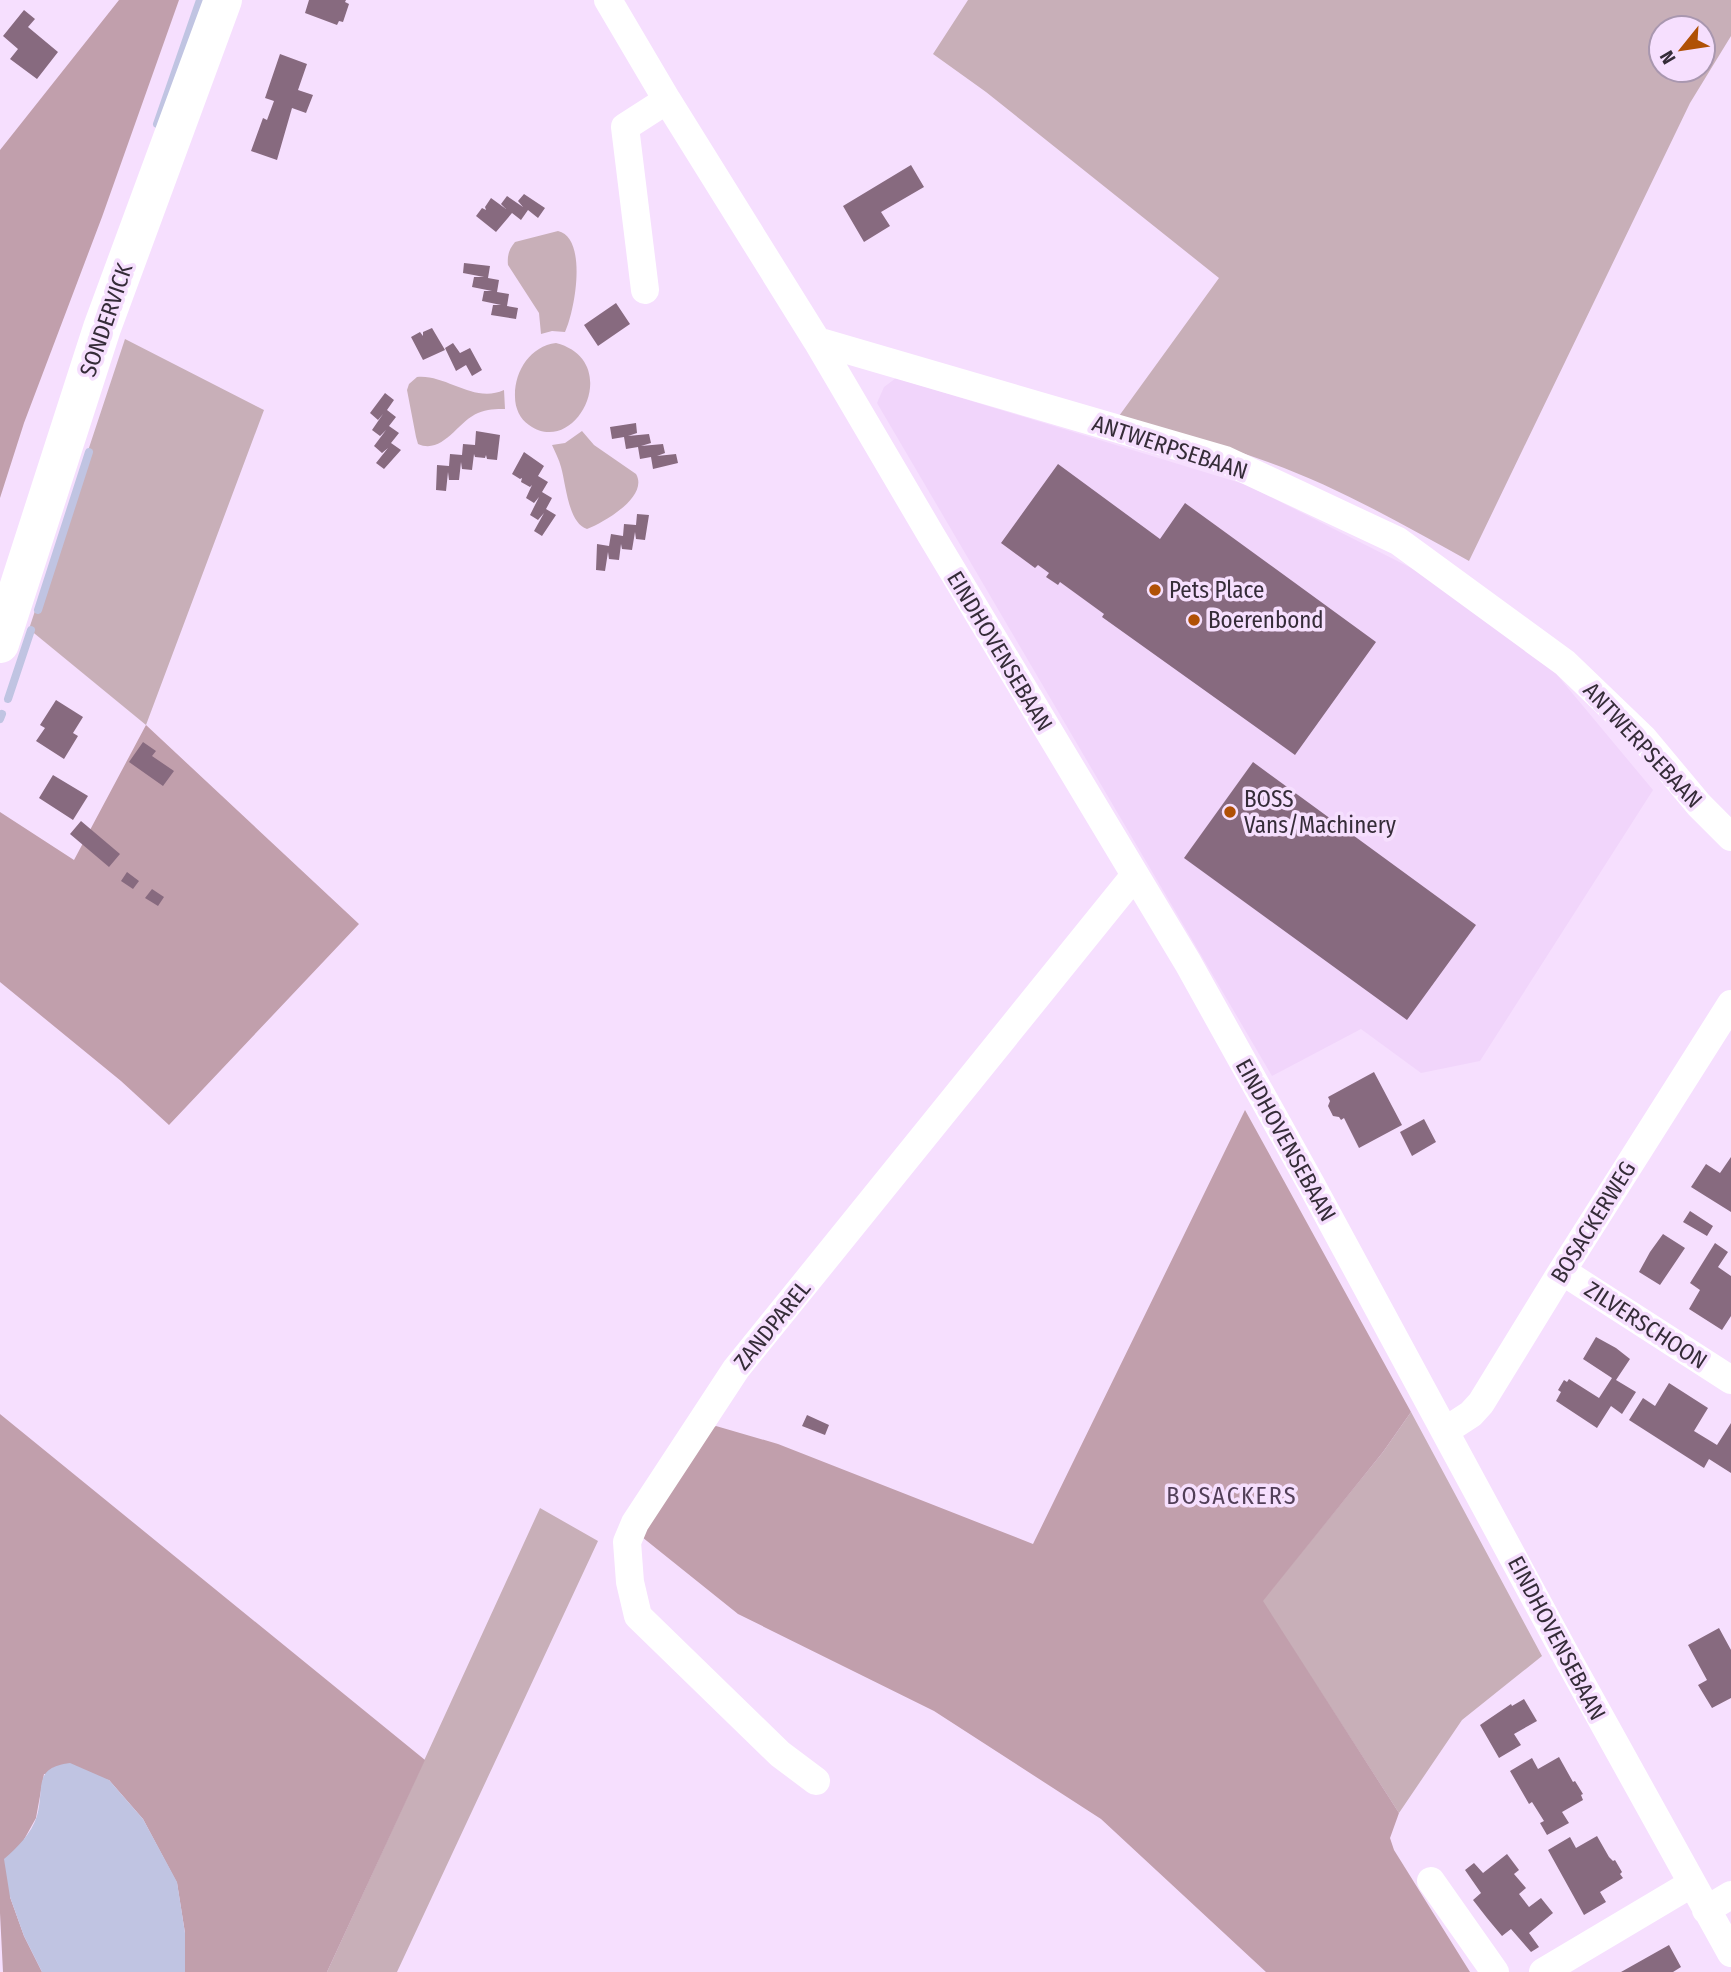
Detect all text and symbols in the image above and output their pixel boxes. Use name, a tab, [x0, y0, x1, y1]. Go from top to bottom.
north arrow	[1647, 14, 1717, 84]
text: N	[1655, 47, 1681, 68]
street label: SONDERVICK	[74, 259, 139, 380]
street label: ANTWERPSEBAAN	[1089, 409, 1251, 485]
street label: EINDHOVENSEBAAN	[941, 566, 1059, 736]
place label: Pets Place	[1169, 576, 1264, 604]
marker: Pets Place	[1147, 582, 1163, 598]
place label: Boerenbond	[1208, 606, 1324, 634]
marker: Boerenbond	[1186, 612, 1202, 628]
street label: ANTWERPSEBAAN	[1578, 676, 1708, 814]
place label: BOSS Vans/Machinery	[1244, 785, 1397, 839]
marker: BOSS Vans/Machinery	[1222, 804, 1238, 820]
street label: EINDHOVENSEBAAN	[1230, 1054, 1342, 1226]
street label: BOSACKERWEG	[1544, 1156, 1642, 1288]
street label: ZANDPAREL	[728, 1275, 816, 1375]
street label: ZILVERSCHOON	[1580, 1275, 1712, 1375]
district label: BOSACKERS	[1166, 1482, 1298, 1510]
street label: EINDHOVENSEBAAN	[1502, 1551, 1612, 1725]

